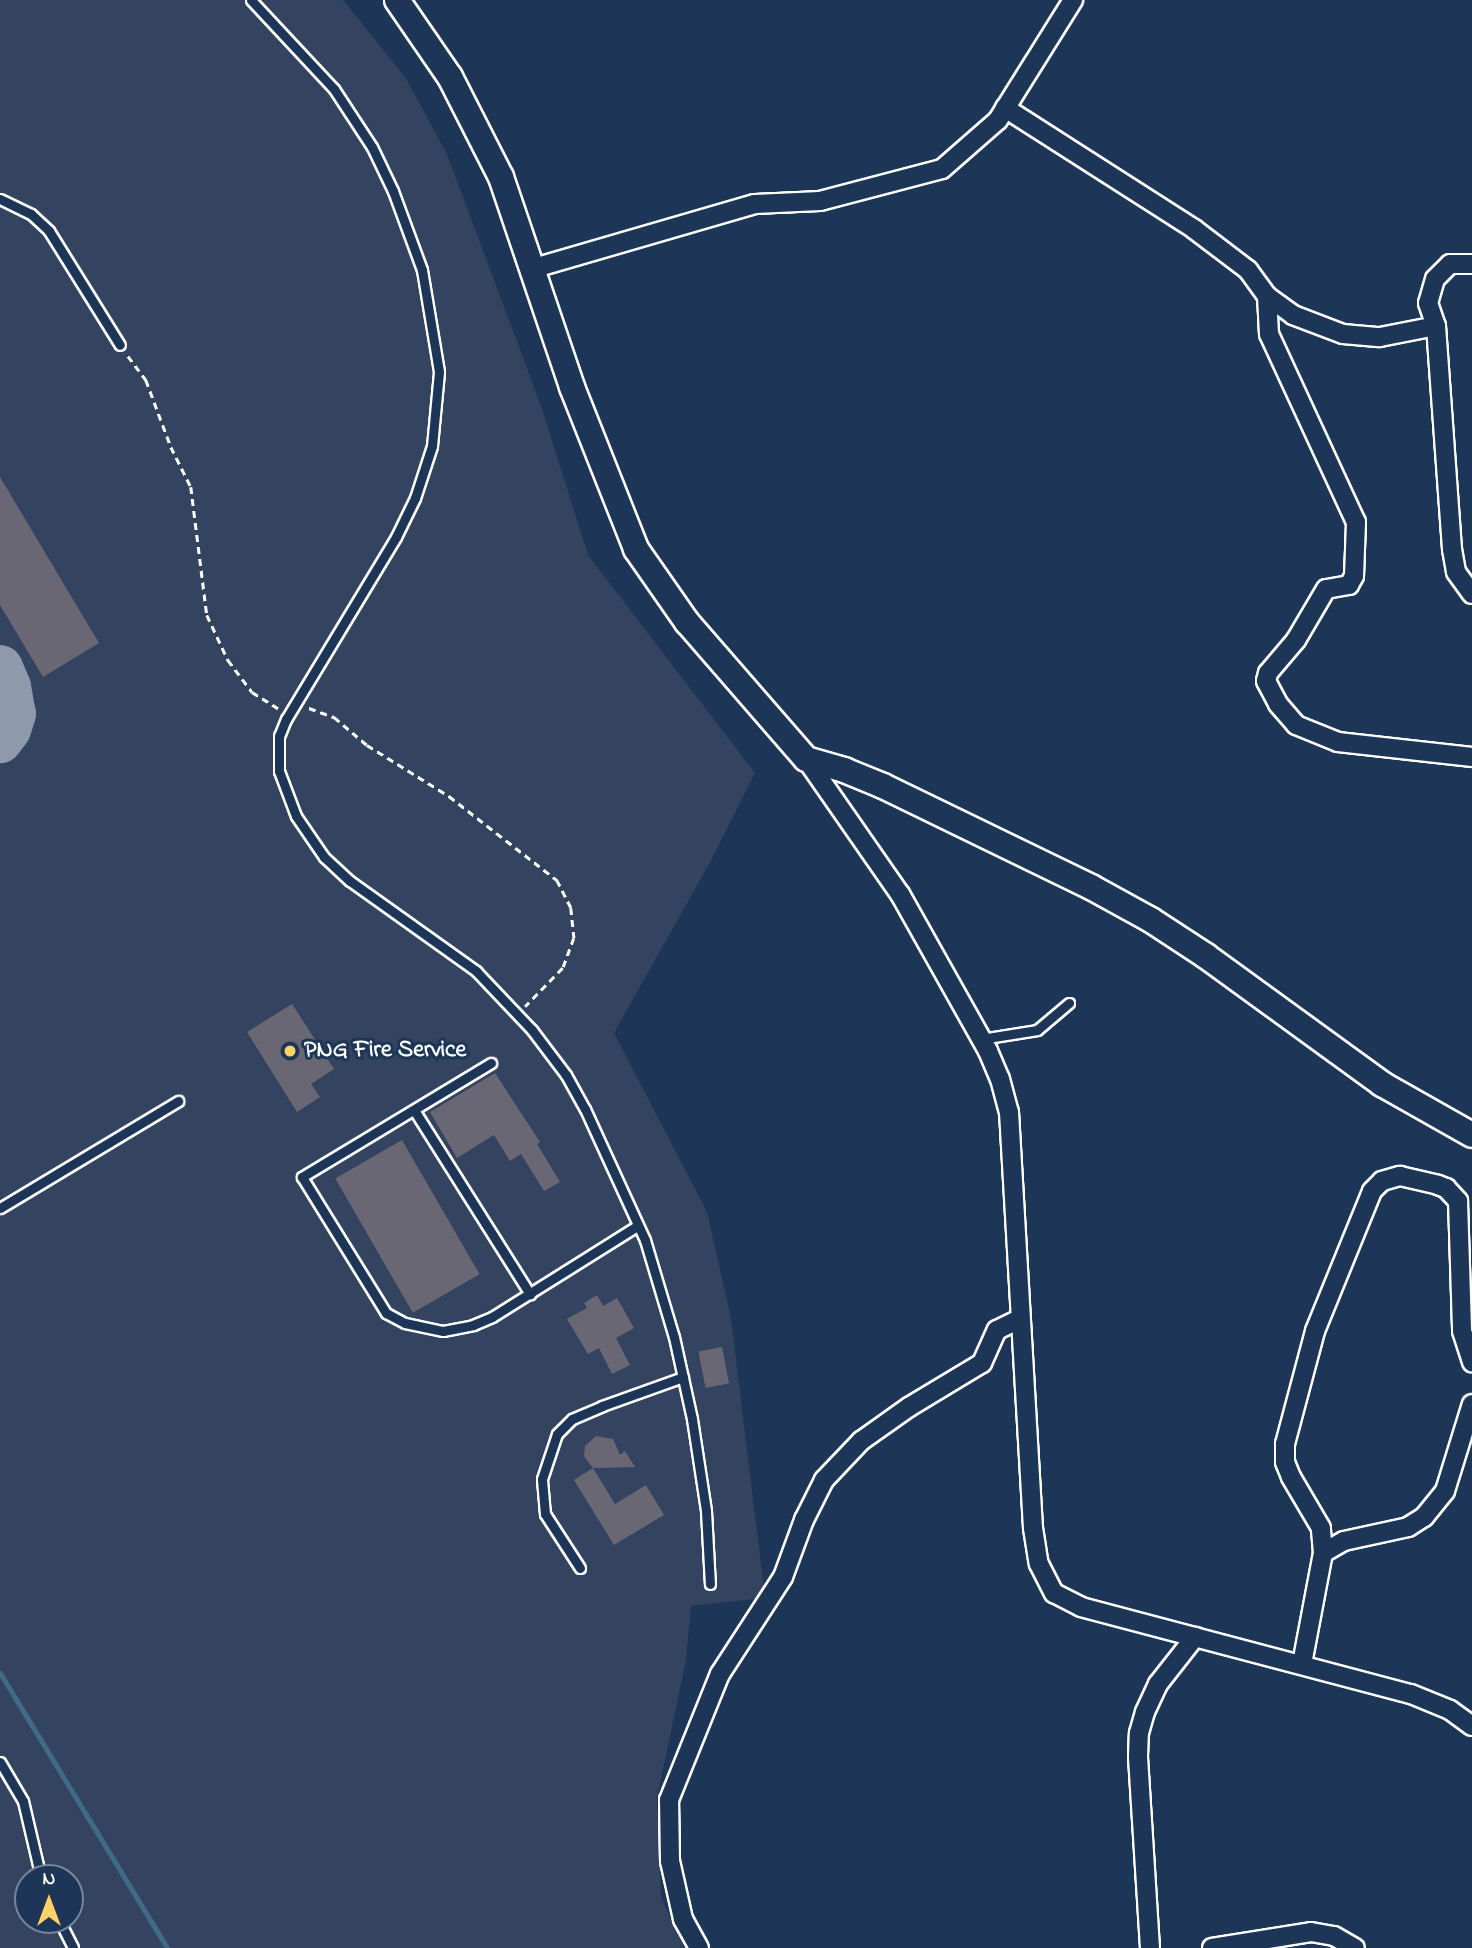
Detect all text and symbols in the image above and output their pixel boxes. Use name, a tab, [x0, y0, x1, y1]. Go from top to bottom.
place label: PNG Fire Service	[304, 1037, 466, 1065]
marker: PNG Fire Service	[282, 1043, 298, 1059]
north arrow	[14, 1864, 84, 1934]
text: N	[43, 1866, 55, 1893]

